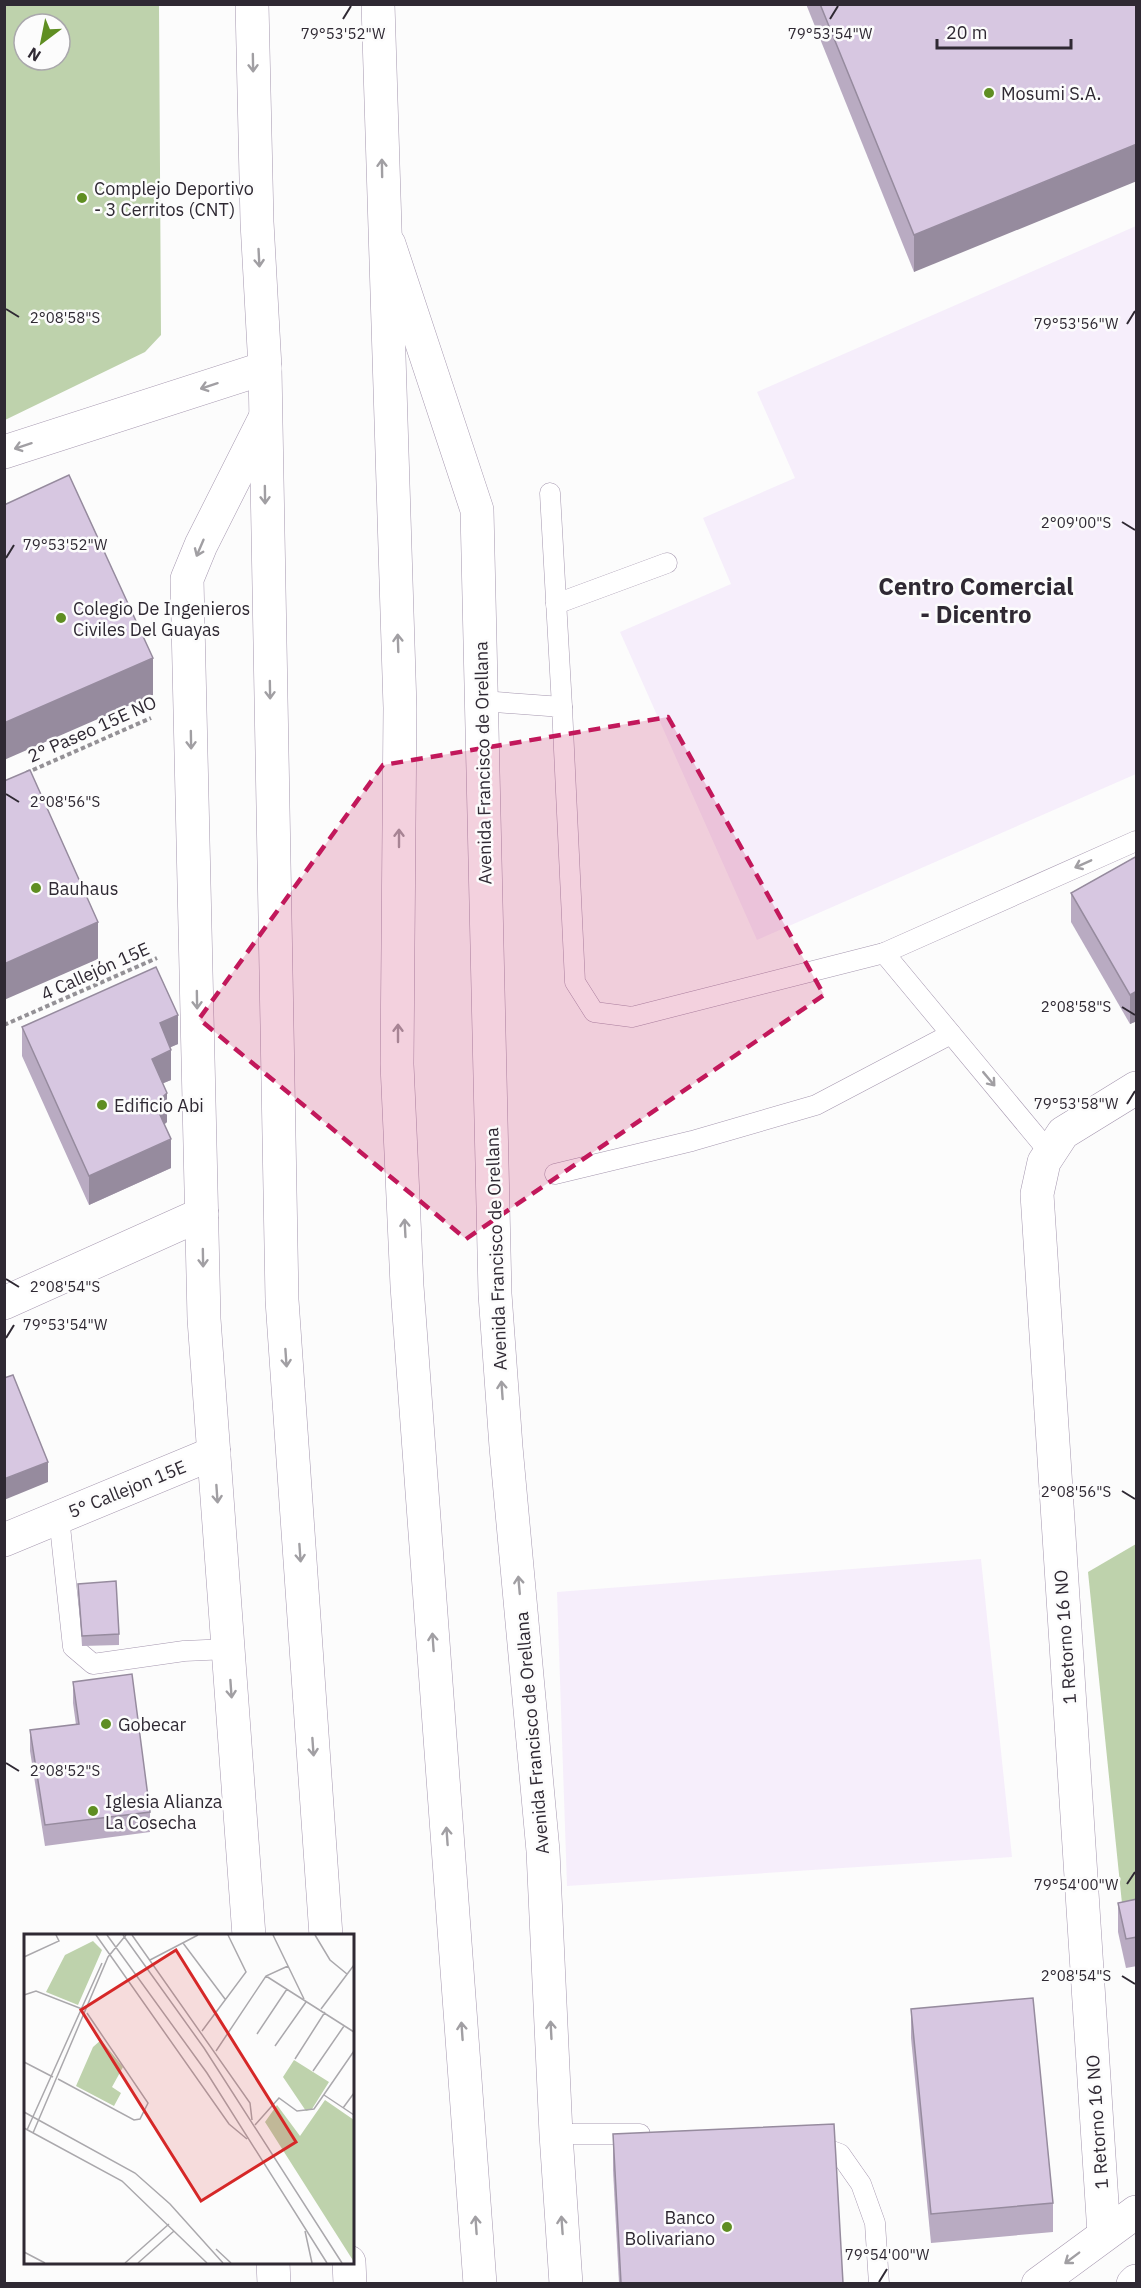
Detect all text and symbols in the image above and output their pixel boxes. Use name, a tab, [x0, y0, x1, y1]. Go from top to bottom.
north arrow	[12, 12, 72, 72]
scale bar	[937, 12, 1070, 50]
text: 20 m	[946, 21, 988, 44]
text: 79°53'52"W	[301, 24, 386, 43]
text: 79°53'54"W	[788, 24, 873, 43]
text: N	[24, 43, 44, 66]
one-way arrow	[248, 52, 259, 72]
place label: Mosumi S.A.	[1001, 82, 1101, 105]
marker: Mosumi S.A.	[982, 86, 996, 100]
one-way arrow	[376, 158, 388, 178]
place label: Complejo Deportivo - 3 Cerritos (CNT)	[94, 177, 254, 221]
marker: Complejo Deportivo - 3 Cerritos (CNT)	[75, 191, 89, 205]
one-way arrow	[253, 247, 264, 267]
text: 2°08'58"S	[30, 308, 100, 327]
text: 79°53'56"W	[1034, 314, 1119, 333]
one-way arrow	[200, 382, 219, 393]
one-way arrow	[14, 441, 33, 452]
one-way arrow	[260, 484, 271, 504]
text: 2°09'00"S	[1041, 513, 1111, 532]
text: 79°53'52"W	[23, 535, 108, 554]
one-way arrow	[194, 538, 205, 556]
district label: Centro Comercial - Dicentro	[878, 570, 1074, 630]
place label: Colegio De Ingenieros Civiles Del Guayas	[73, 597, 250, 641]
marker: Colegio De Ingenieros Civiles Del Guayas	[54, 611, 68, 625]
one-way arrow	[392, 634, 404, 654]
street label: Avenida Francisco de Orellana	[469, 641, 497, 885]
one-way arrow	[264, 679, 275, 699]
street label: 2° Paseo 15E NO	[24, 690, 160, 768]
one-way arrow	[185, 730, 197, 750]
text: 2°08'56"S	[30, 792, 100, 811]
one-way arrow	[393, 829, 405, 849]
one-way arrow	[1075, 859, 1093, 871]
place label: Bauhaus	[48, 877, 118, 900]
marker: Bauhaus	[29, 881, 43, 895]
street label: 4 Callejón 15E	[37, 937, 153, 1005]
one-way arrow	[191, 989, 203, 1009]
text: 2°08'58"S	[1041, 997, 1111, 1016]
one-way arrow	[392, 1024, 403, 1044]
one-way arrow	[982, 1071, 995, 1087]
place label: Edificio Abi	[114, 1094, 204, 1117]
text: 79°53'58"W	[1034, 1094, 1119, 1113]
marker: Edificio Abi	[95, 1098, 109, 1112]
street label: Avenida Francisco de Orellana	[480, 1127, 512, 1371]
one-way arrow	[399, 1218, 410, 1238]
one-way arrow	[197, 1247, 209, 1267]
text: 2°08'54"S	[30, 1277, 100, 1296]
text: 79°53'54"W	[23, 1315, 108, 1334]
one-way arrow	[281, 1348, 292, 1368]
one-way arrow	[497, 1381, 508, 1401]
street label: 5° Callejon 15E	[65, 1455, 189, 1523]
text: 2°08'56"S	[1041, 1482, 1111, 1501]
one-way arrow	[212, 1484, 223, 1504]
one-way arrow	[294, 1542, 305, 1562]
street label: 1 Retorno 16 NO	[1049, 1569, 1081, 1705]
one-way arrow	[513, 1575, 524, 1595]
street label: Avenida Francisco de Orellana	[510, 1610, 554, 1855]
one-way arrow	[427, 1632, 438, 1652]
one-way arrow	[225, 1678, 236, 1698]
place label: Gobecar	[118, 1713, 187, 1736]
marker: Gobecar	[99, 1717, 113, 1731]
one-way arrow	[308, 1737, 319, 1757]
text: 2°08'52"S	[30, 1761, 100, 1780]
place label: Iglesia Alianza La Cosecha	[105, 1790, 223, 1834]
marker: Iglesia Alianza La Cosecha	[86, 1804, 100, 1818]
one-way arrow	[442, 1827, 453, 1847]
text: 79°54'00"W	[1034, 1875, 1119, 1894]
inset map	[24, 1934, 354, 2264]
text: 2°08'54"S	[1041, 1966, 1111, 1985]
one-way arrow	[456, 2021, 467, 2041]
one-way arrow	[546, 2021, 557, 2041]
street label: 1 Retorno 16 NO	[1081, 2054, 1113, 2190]
place label: Banco Bolivariano	[624, 2206, 715, 2250]
one-way arrow	[470, 2216, 481, 2236]
one-way arrow	[557, 2216, 568, 2236]
marker: Banco Bolivariano	[720, 2220, 734, 2234]
text: 79°54'00"W	[845, 2245, 930, 2264]
one-way arrow	[1064, 2251, 1080, 2264]

